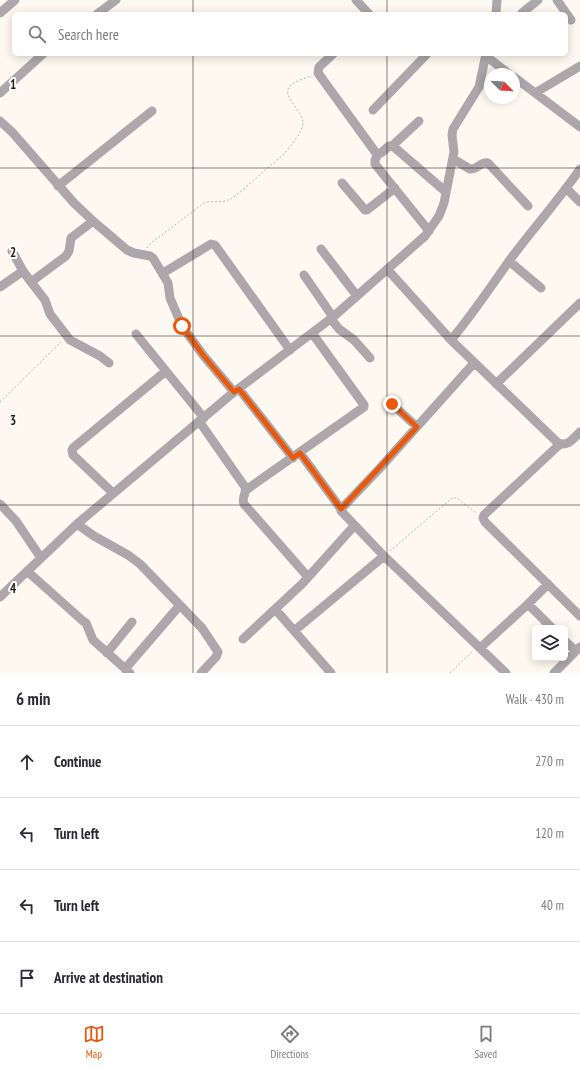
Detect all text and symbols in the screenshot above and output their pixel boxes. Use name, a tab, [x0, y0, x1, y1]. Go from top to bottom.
search box	[12, 12, 568, 56]
icon: search	[26, 23, 48, 45]
text: Search here	[58, 25, 119, 44]
north arrow	[484, 68, 520, 104]
text: 1	[10, 76, 16, 93]
text: 2	[10, 244, 16, 261]
route start	[173, 317, 191, 335]
route end	[383, 395, 401, 413]
text: 3	[10, 412, 16, 429]
text: 4	[10, 580, 17, 597]
map controls	[532, 625, 568, 661]
button: layers	[532, 625, 568, 661]
text: 6 min	[16, 688, 50, 710]
text: Walk · 430 m	[506, 691, 564, 708]
icon: ahead	[16, 751, 38, 773]
text: Continue	[54, 752, 101, 771]
text: 270 m	[535, 753, 564, 770]
icon: left	[16, 823, 38, 845]
text: Turn left	[54, 824, 99, 843]
text: 120 m	[535, 825, 564, 842]
icon: left	[16, 895, 38, 917]
text: Turn left	[54, 896, 99, 915]
text: 40 m	[541, 897, 564, 914]
icon: arrive	[16, 967, 38, 989]
text: Arrive at destination	[54, 968, 163, 987]
tab: Map	[83, 1023, 105, 1061]
tab: Directions	[271, 1023, 309, 1061]
tab: Saved	[474, 1023, 497, 1061]

